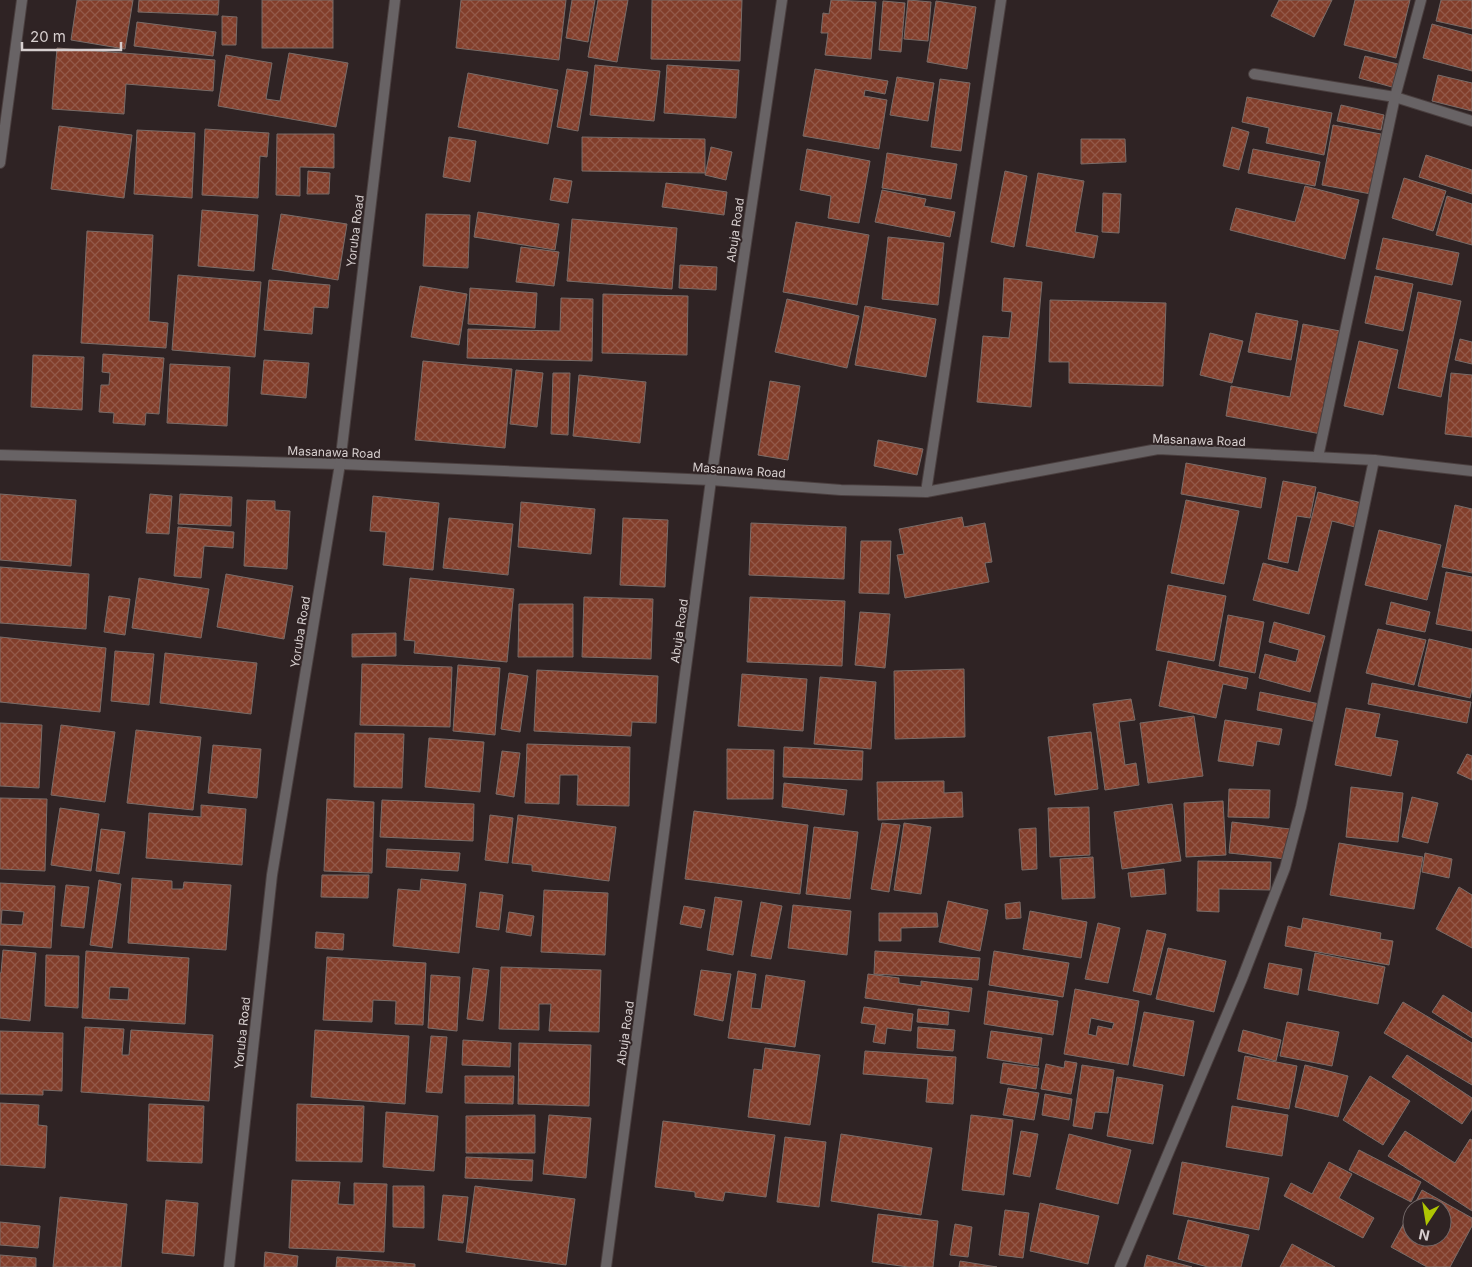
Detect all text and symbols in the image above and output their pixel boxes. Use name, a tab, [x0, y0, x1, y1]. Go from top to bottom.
scale bar	[22, 20, 121, 52]
text: 20 m	[30, 27, 66, 46]
street label: Yoruba Road	[343, 194, 367, 268]
street label: Abuja Road	[723, 197, 747, 263]
street label: Masanawa Road	[1152, 431, 1246, 449]
street label: Masanawa Road	[287, 443, 381, 461]
street label: Masanawa Road	[692, 459, 786, 481]
street label: Yoruba Road	[287, 595, 313, 669]
street label: Abuja Road	[667, 598, 691, 664]
street label: Yoruba Road	[231, 996, 253, 1070]
street label: Abuja Road	[613, 1000, 637, 1066]
north arrow	[1402, 1197, 1452, 1247]
text: N	[1417, 1226, 1431, 1245]

